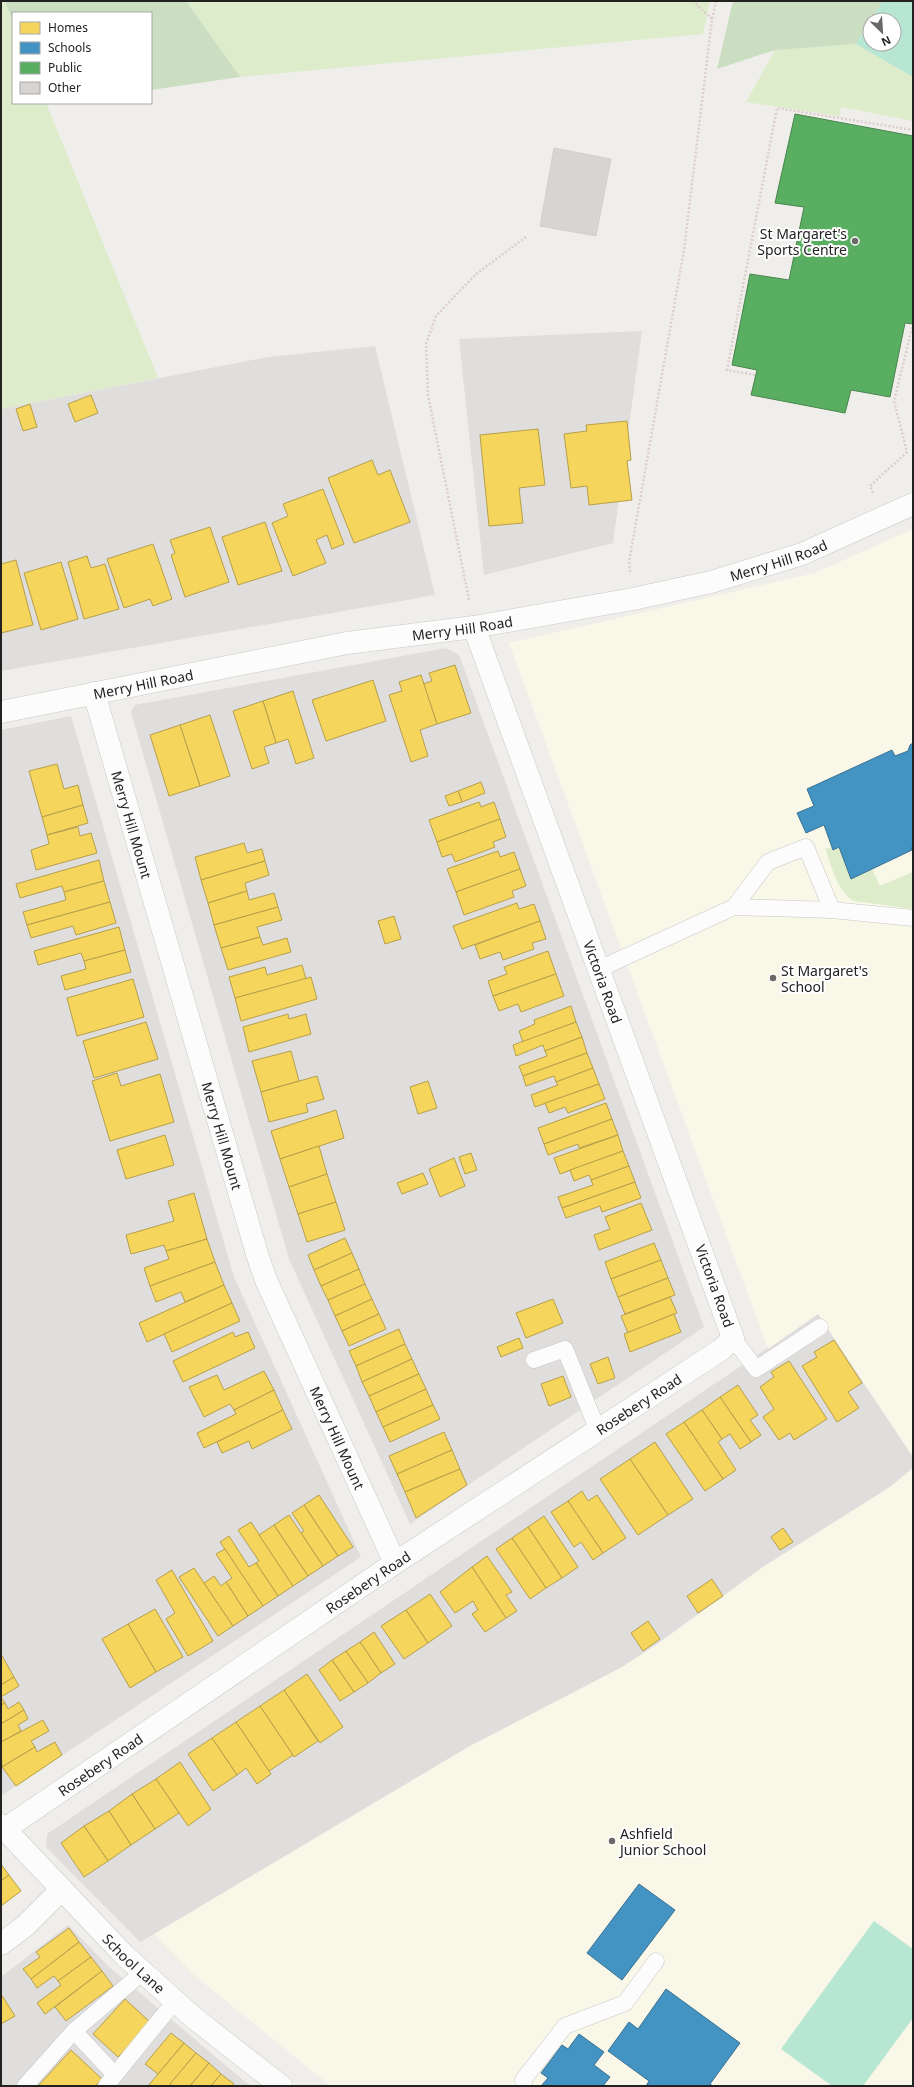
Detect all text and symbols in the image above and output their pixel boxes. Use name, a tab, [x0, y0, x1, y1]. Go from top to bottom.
legend	[12, 12, 152, 104]
north arrow	[862, 12, 902, 52]
text: Homes	[48, 19, 88, 36]
text: N	[879, 33, 894, 50]
text: Schools	[48, 39, 91, 56]
text: Public	[48, 59, 82, 76]
text: Other	[48, 79, 81, 96]
place label: St Margaret's Sports Centre	[757, 224, 847, 259]
marker: St Margaret's Sports Centre	[850, 236, 860, 246]
street label: Merry Hill Road	[727, 534, 830, 585]
street label: Merry Hill Road	[411, 611, 514, 644]
street label: Merry Hill Road	[92, 664, 195, 703]
street label: Merry Hill Mount	[108, 768, 157, 881]
street label: Victoria Road	[579, 938, 627, 1026]
place label: St Margaret's School	[781, 961, 868, 996]
marker: St Margaret's School	[768, 973, 778, 983]
street label: Merry Hill Mount	[198, 1080, 247, 1192]
street label: Victoria Road	[691, 1242, 739, 1330]
street label: Rosebery Road	[592, 1369, 685, 1439]
street label: Merry Hill Mount	[306, 1383, 370, 1492]
street label: Rosebery Road	[322, 1546, 414, 1617]
street label: Rosebery Road	[54, 1729, 146, 1800]
place label: Ashfield Junior School	[618, 1824, 706, 1859]
marker: Ashfield Junior School	[607, 1836, 617, 1846]
street label: School Lane	[99, 1929, 169, 1997]

